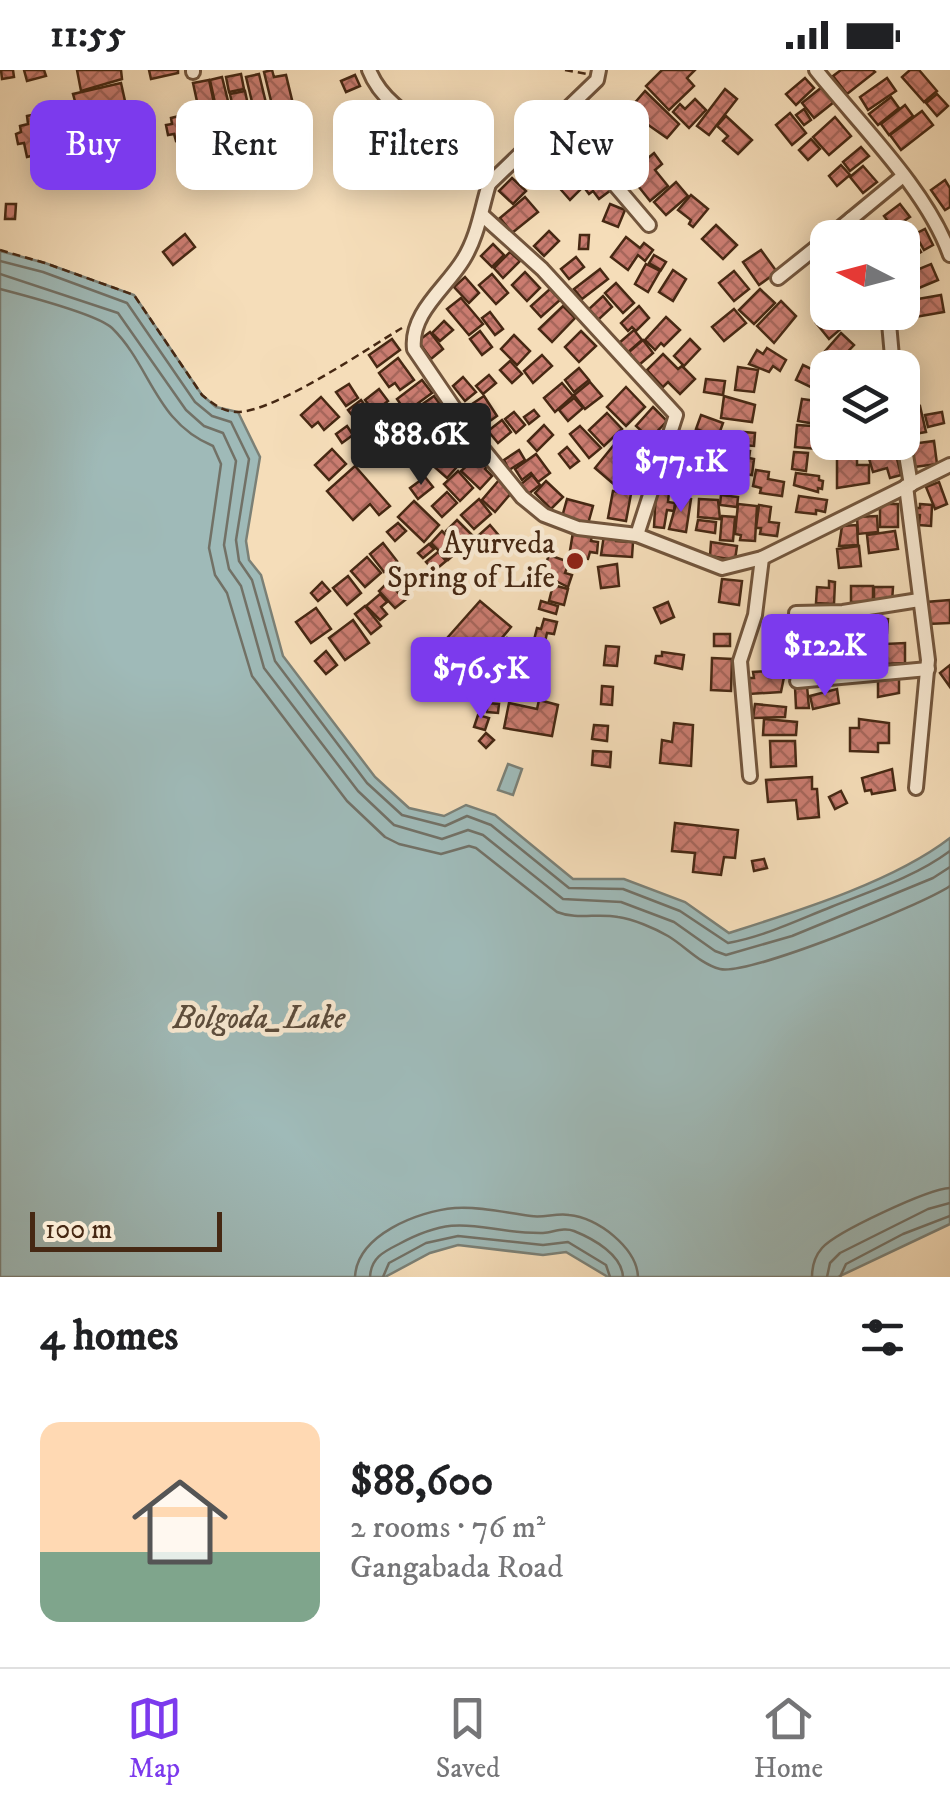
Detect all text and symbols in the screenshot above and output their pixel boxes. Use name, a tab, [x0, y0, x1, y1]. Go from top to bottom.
text: 11:55	[50, 11, 126, 59]
chip: Buy	[30, 100, 156, 190]
chip: Rent	[176, 100, 313, 190]
chip: Filters	[333, 100, 494, 190]
chip: New	[514, 100, 649, 190]
north arrow	[810, 220, 920, 330]
map controls	[810, 220, 920, 460]
button: layers	[810, 350, 920, 460]
pin: $88.6K	[340, 403, 502, 488]
text: $88.6K	[373, 415, 469, 455]
pin: $77.1K	[600, 430, 762, 515]
text: $77.1K	[635, 442, 727, 482]
place label: Ayurveda Spring of Life	[387, 526, 555, 597]
marker: Ayurveda Spring of Life	[564, 550, 586, 572]
pin: $122K	[755, 614, 895, 699]
text: $122K	[783, 626, 867, 666]
pin: $76.5K	[400, 637, 562, 722]
text: $76.5K	[433, 649, 529, 689]
water label: Bolgoda_Lake	[172, 999, 346, 1039]
scale bar	[30, 1207, 222, 1252]
text: 100 m	[45, 1212, 112, 1247]
icon: filters	[855, 1310, 910, 1365]
text: 4 homes	[40, 1311, 178, 1363]
text: $88,600	[350, 1456, 493, 1508]
icon: home	[120, 1462, 240, 1582]
text: 2 rooms · 76 m²	[350, 1508, 545, 1548]
text: Gangabada Road	[350, 1548, 563, 1588]
tab: Map	[127, 1691, 182, 1786]
tab: Saved	[436, 1691, 500, 1786]
tab: Home	[754, 1691, 823, 1786]

